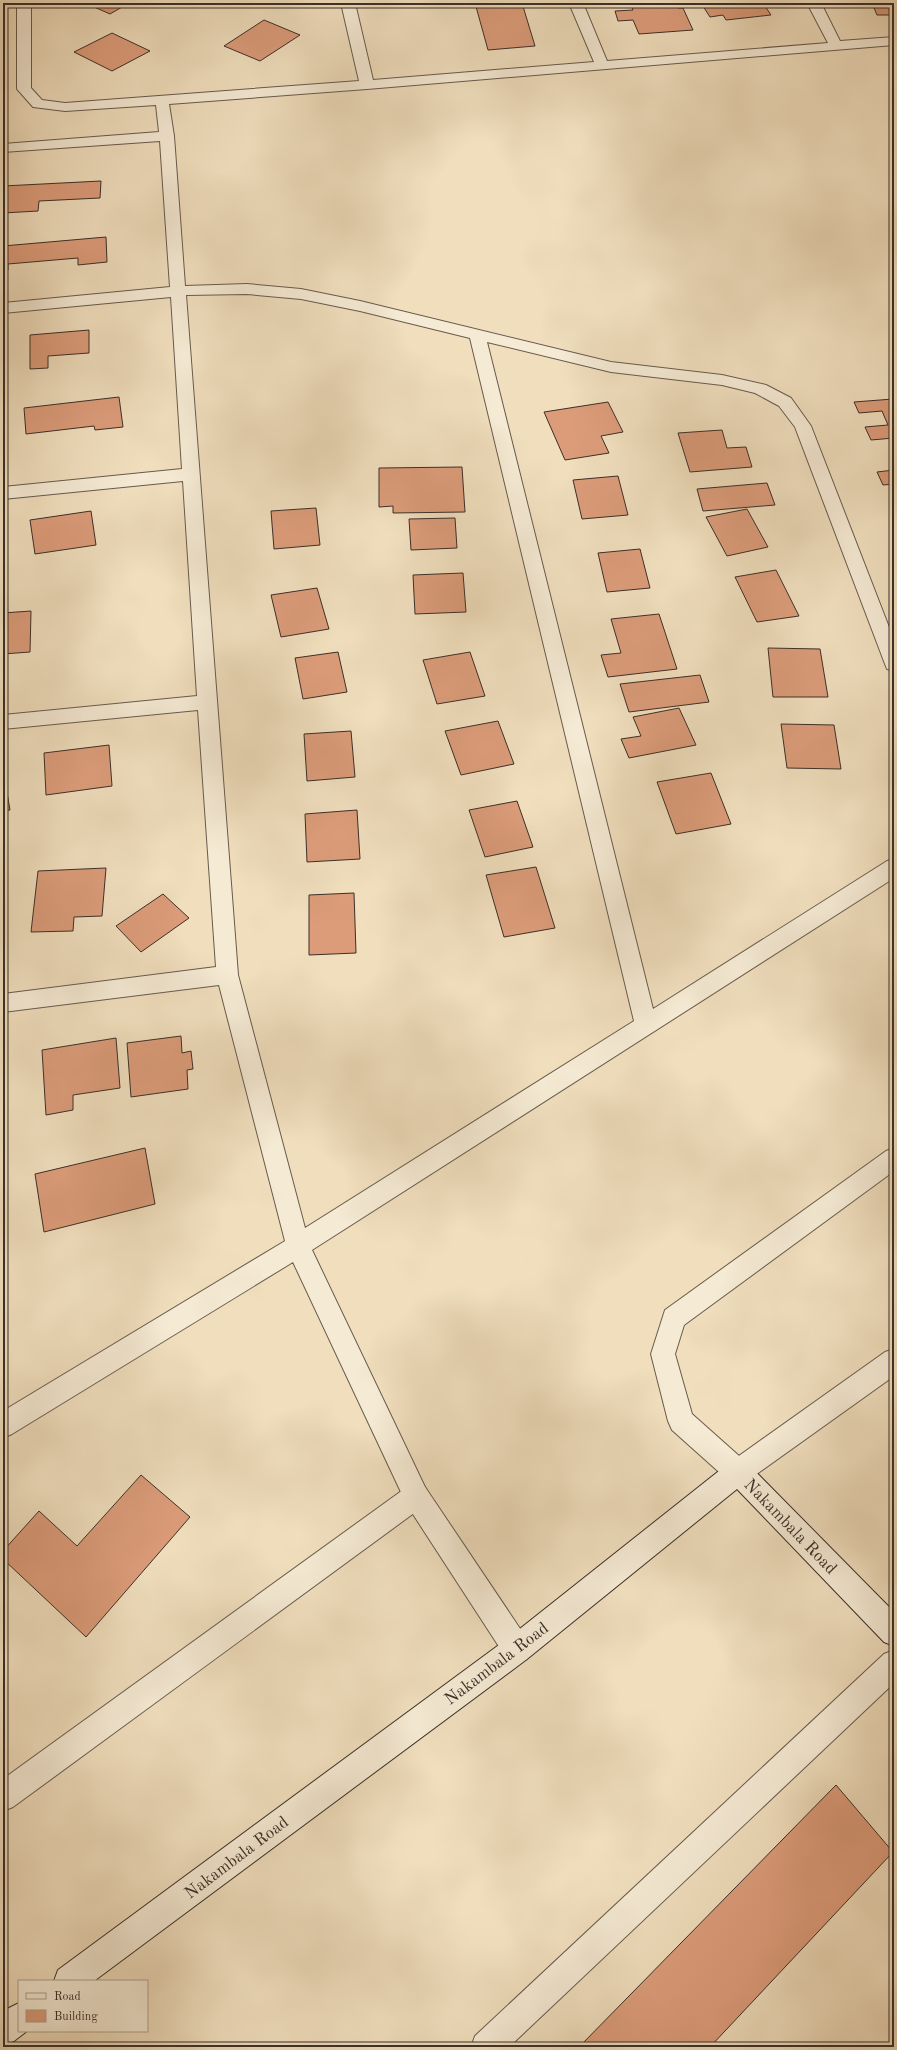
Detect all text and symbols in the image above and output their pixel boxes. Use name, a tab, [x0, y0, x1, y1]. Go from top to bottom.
street label: Nakambala Road	[740, 1476, 840, 1578]
street label: Nakambala Road	[442, 1620, 552, 1709]
street label: Nakambala Road	[182, 1814, 292, 1903]
legend	[18, 1980, 148, 2032]
text: Road	[54, 1991, 81, 2003]
text: Building	[54, 2011, 98, 2023]

